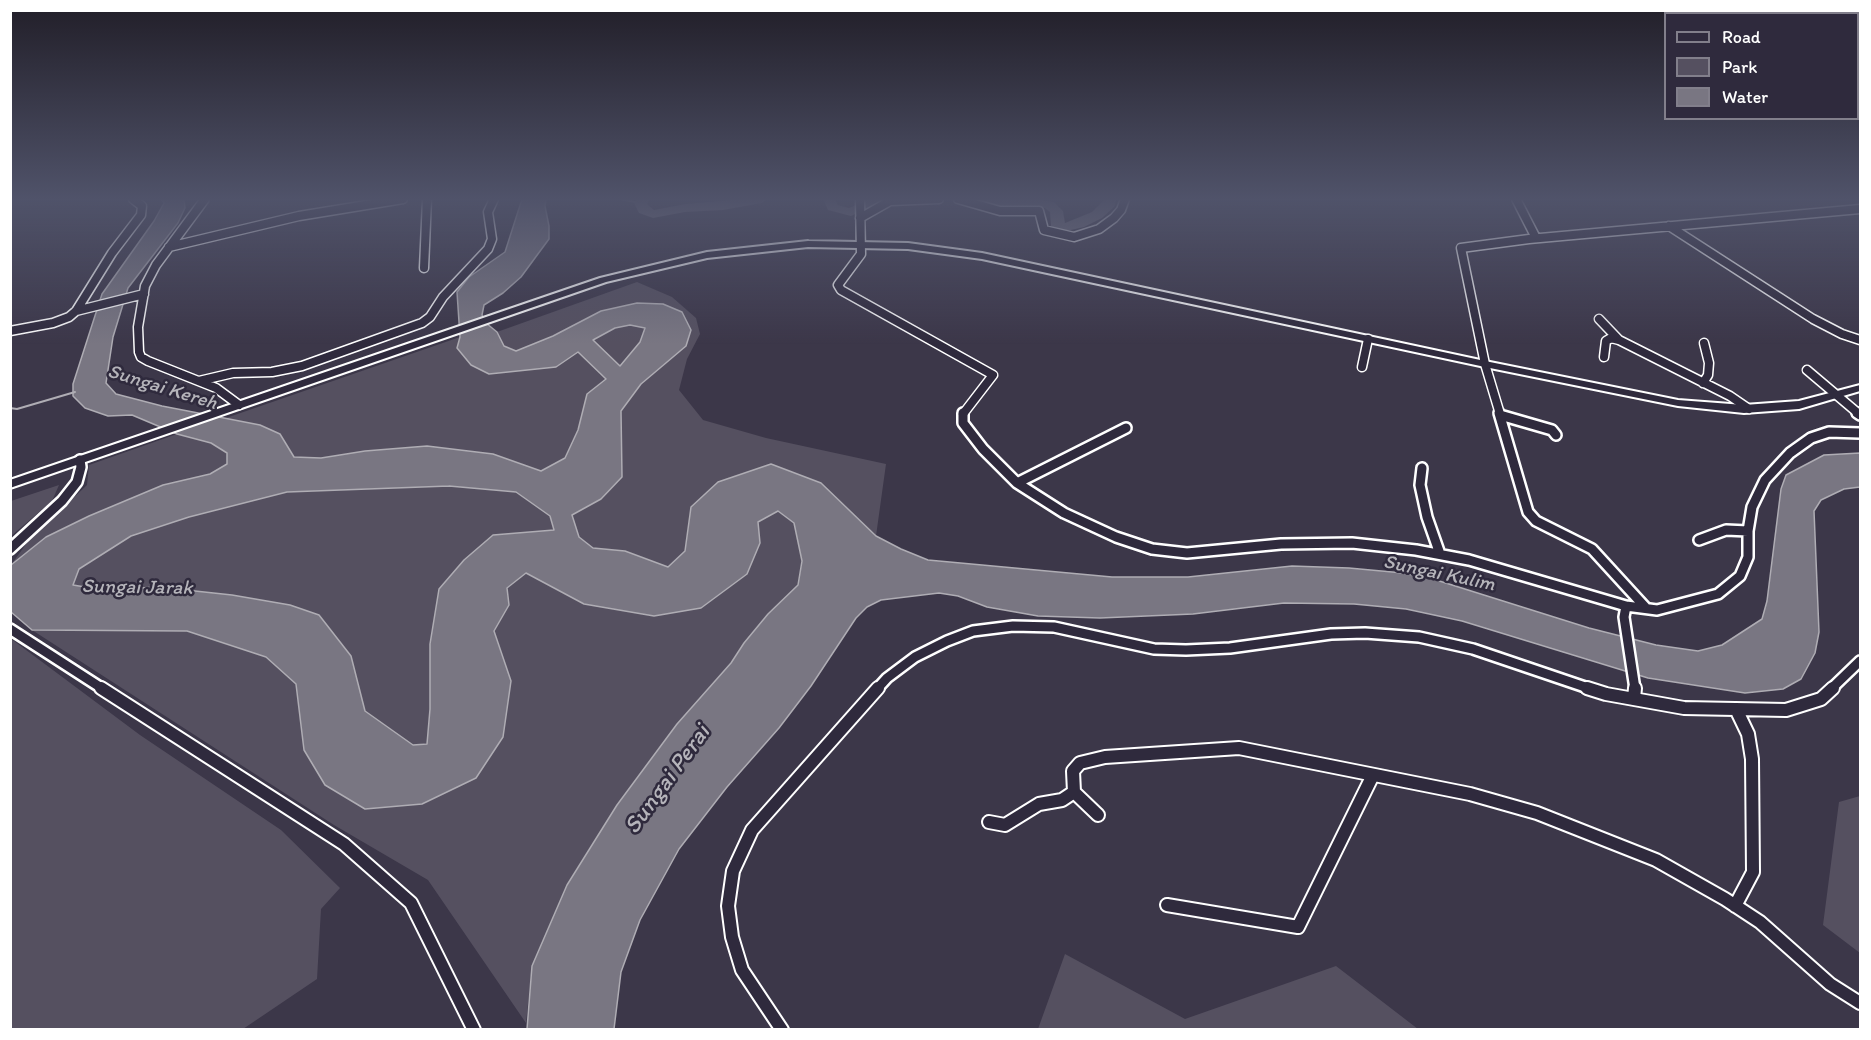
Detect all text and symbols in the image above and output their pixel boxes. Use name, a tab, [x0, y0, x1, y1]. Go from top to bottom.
legend	[1664, 12, 1859, 120]
text: Road	[1722, 26, 1761, 48]
text: Park	[1722, 56, 1757, 78]
text: Water	[1722, 86, 1768, 108]
water label: Sungai Kereh	[104, 360, 220, 416]
water label: Sungai Kulim	[1381, 550, 1497, 598]
water label: Sungai Jarak	[81, 575, 193, 601]
water label: Sungai Perai	[619, 720, 717, 840]

